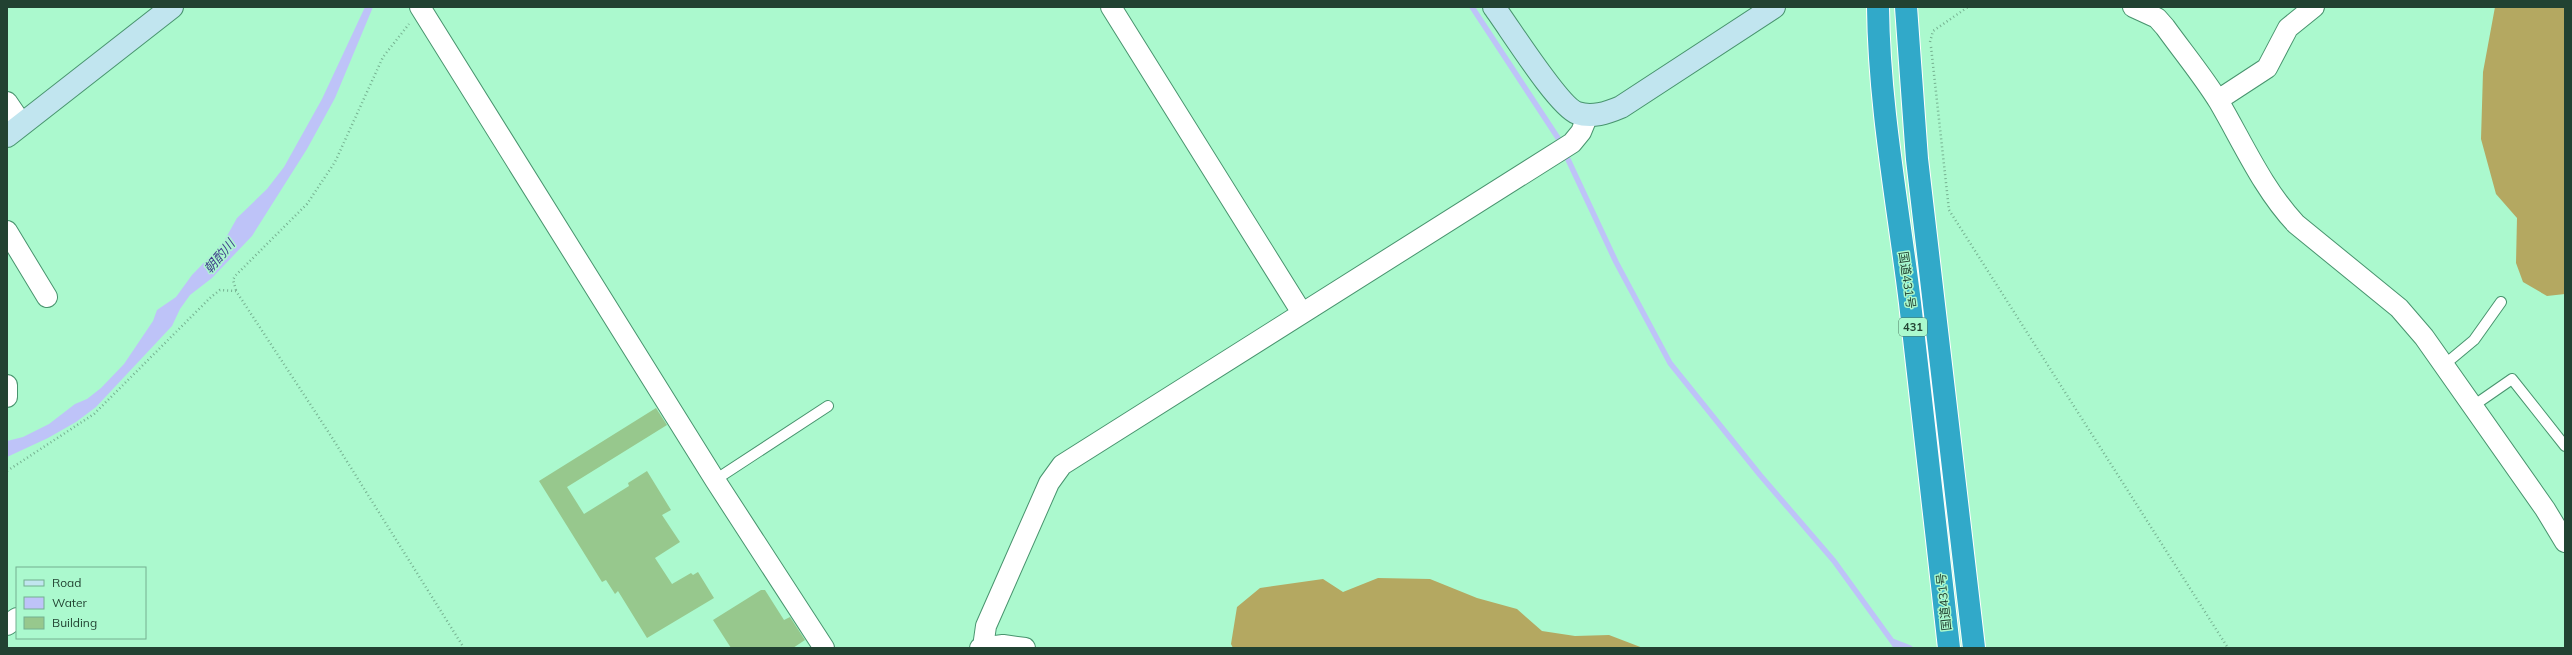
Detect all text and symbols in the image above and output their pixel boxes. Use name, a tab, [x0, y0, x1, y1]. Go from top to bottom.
water label: 朝酌川	[200, 234, 239, 276]
street label: 国道431号	[1896, 250, 1919, 309]
road number: 431	[1899, 318, 1927, 336]
legend	[16, 567, 146, 639]
street label: 国道431号	[1933, 573, 1954, 631]
text: Road	[52, 575, 81, 590]
text: Water	[52, 595, 88, 610]
text: Building	[52, 615, 97, 630]

